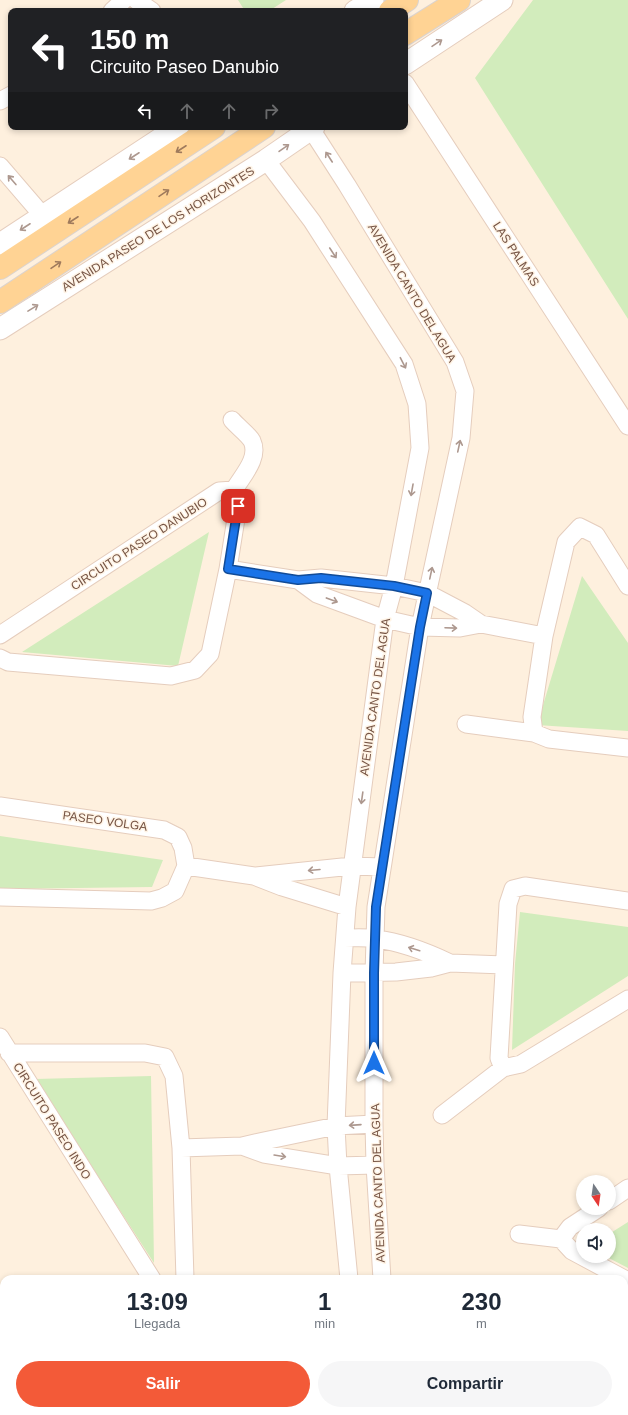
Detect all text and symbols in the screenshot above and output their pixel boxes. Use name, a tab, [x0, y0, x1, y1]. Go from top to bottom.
icon: left	[24, 24, 76, 76]
text: 150 m	[90, 24, 169, 55]
one-way arrow	[432, 39, 443, 47]
text: Circuito Paseo Danubio	[90, 57, 279, 77]
icon: left	[134, 100, 156, 122]
icon: ahead	[176, 100, 198, 122]
icon: ahead	[218, 100, 240, 122]
icon: right	[260, 100, 282, 122]
one-way arrow	[278, 144, 289, 152]
one-way arrow	[175, 145, 187, 153]
one-way arrow	[129, 152, 140, 160]
one-way arrow	[325, 152, 333, 163]
street label: AVENIDA PASEO DE LOS HORIZONTES	[59, 164, 257, 294]
one-way arrow	[8, 175, 17, 185]
one-way arrow	[158, 189, 169, 197]
one-way arrow	[68, 216, 79, 224]
street label: LAS PALMAS	[490, 219, 542, 289]
street label: AVENIDA CANTO DEL AGUA	[365, 221, 459, 365]
one-way arrow	[20, 223, 31, 231]
one-way arrow	[330, 247, 338, 259]
one-way arrow	[50, 261, 61, 269]
one-way arrow	[27, 304, 39, 312]
one-way arrow	[400, 357, 407, 369]
one-way arrow	[455, 440, 463, 453]
one-way arrow	[408, 483, 416, 496]
pin	[221, 489, 255, 523]
street label: CIRCUITO PASEO DANUBIO	[68, 495, 210, 593]
icon: arrive	[227, 495, 249, 517]
one-way arrow	[428, 567, 436, 580]
one-way arrow	[325, 596, 337, 604]
street label: AVENIDA CANTO DEL AGUA	[357, 617, 393, 777]
one-way arrow	[444, 624, 457, 632]
one-way arrow	[358, 791, 365, 804]
street label: PASEO VOLGA	[62, 808, 148, 834]
one-way arrow	[308, 866, 321, 873]
one-way arrow	[409, 944, 421, 952]
position arrow	[353, 1042, 395, 1084]
street label: CIRCUITO PASEO INDO	[10, 1060, 94, 1182]
street label: AVENIDA CANTO DEL AGUA	[368, 1103, 388, 1263]
one-way arrow	[349, 1121, 362, 1128]
one-way arrow	[273, 1153, 286, 1161]
north arrow	[576, 1175, 616, 1215]
map controls	[576, 1175, 616, 1263]
button: sound	[576, 1223, 616, 1263]
text: 13:09	[126, 1288, 188, 1315]
text: 1	[318, 1288, 331, 1315]
text: 230	[462, 1288, 502, 1315]
text: Llegada	[134, 1316, 180, 1331]
text: min	[314, 1316, 335, 1331]
text: m	[476, 1316, 487, 1331]
button: Salir	[16, 1361, 310, 1407]
button: Compartir	[318, 1361, 612, 1407]

